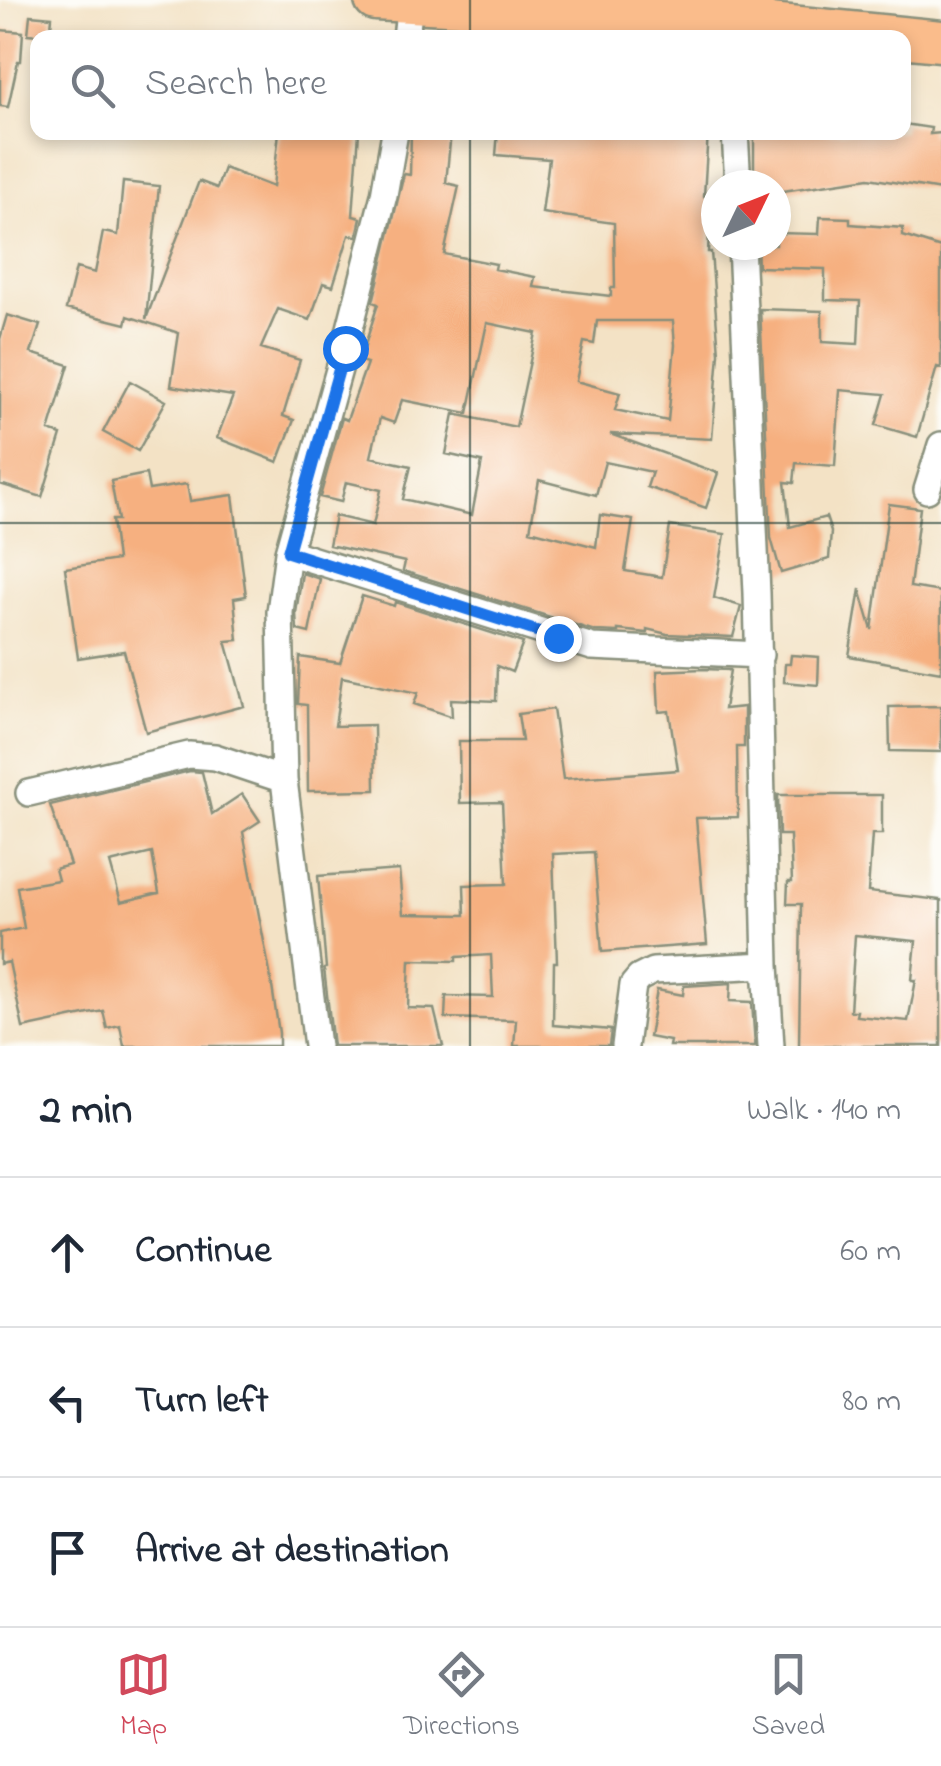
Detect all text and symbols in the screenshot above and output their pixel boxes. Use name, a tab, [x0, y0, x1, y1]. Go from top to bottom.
search box	[30, 30, 911, 140]
text: Search here	[145, 57, 327, 113]
icon: search	[65, 58, 120, 113]
north arrow	[701, 170, 791, 260]
route start	[323, 326, 369, 372]
route end	[536, 616, 582, 662]
text: 2 min	[40, 1081, 132, 1142]
text: Walk · 140 m	[747, 1088, 901, 1135]
text: Continue	[135, 1224, 271, 1280]
icon: ahead	[40, 1225, 95, 1280]
text: 60 m	[840, 1229, 901, 1276]
text: Turn left	[135, 1374, 268, 1430]
icon: left	[40, 1375, 95, 1430]
text: 80 m	[842, 1379, 901, 1426]
text: Arrive at destination	[135, 1524, 449, 1580]
icon: arrive	[40, 1525, 95, 1580]
tab: Map	[116, 1647, 171, 1748]
tab: Directions	[403, 1647, 520, 1748]
tab: Saved	[752, 1647, 825, 1748]

